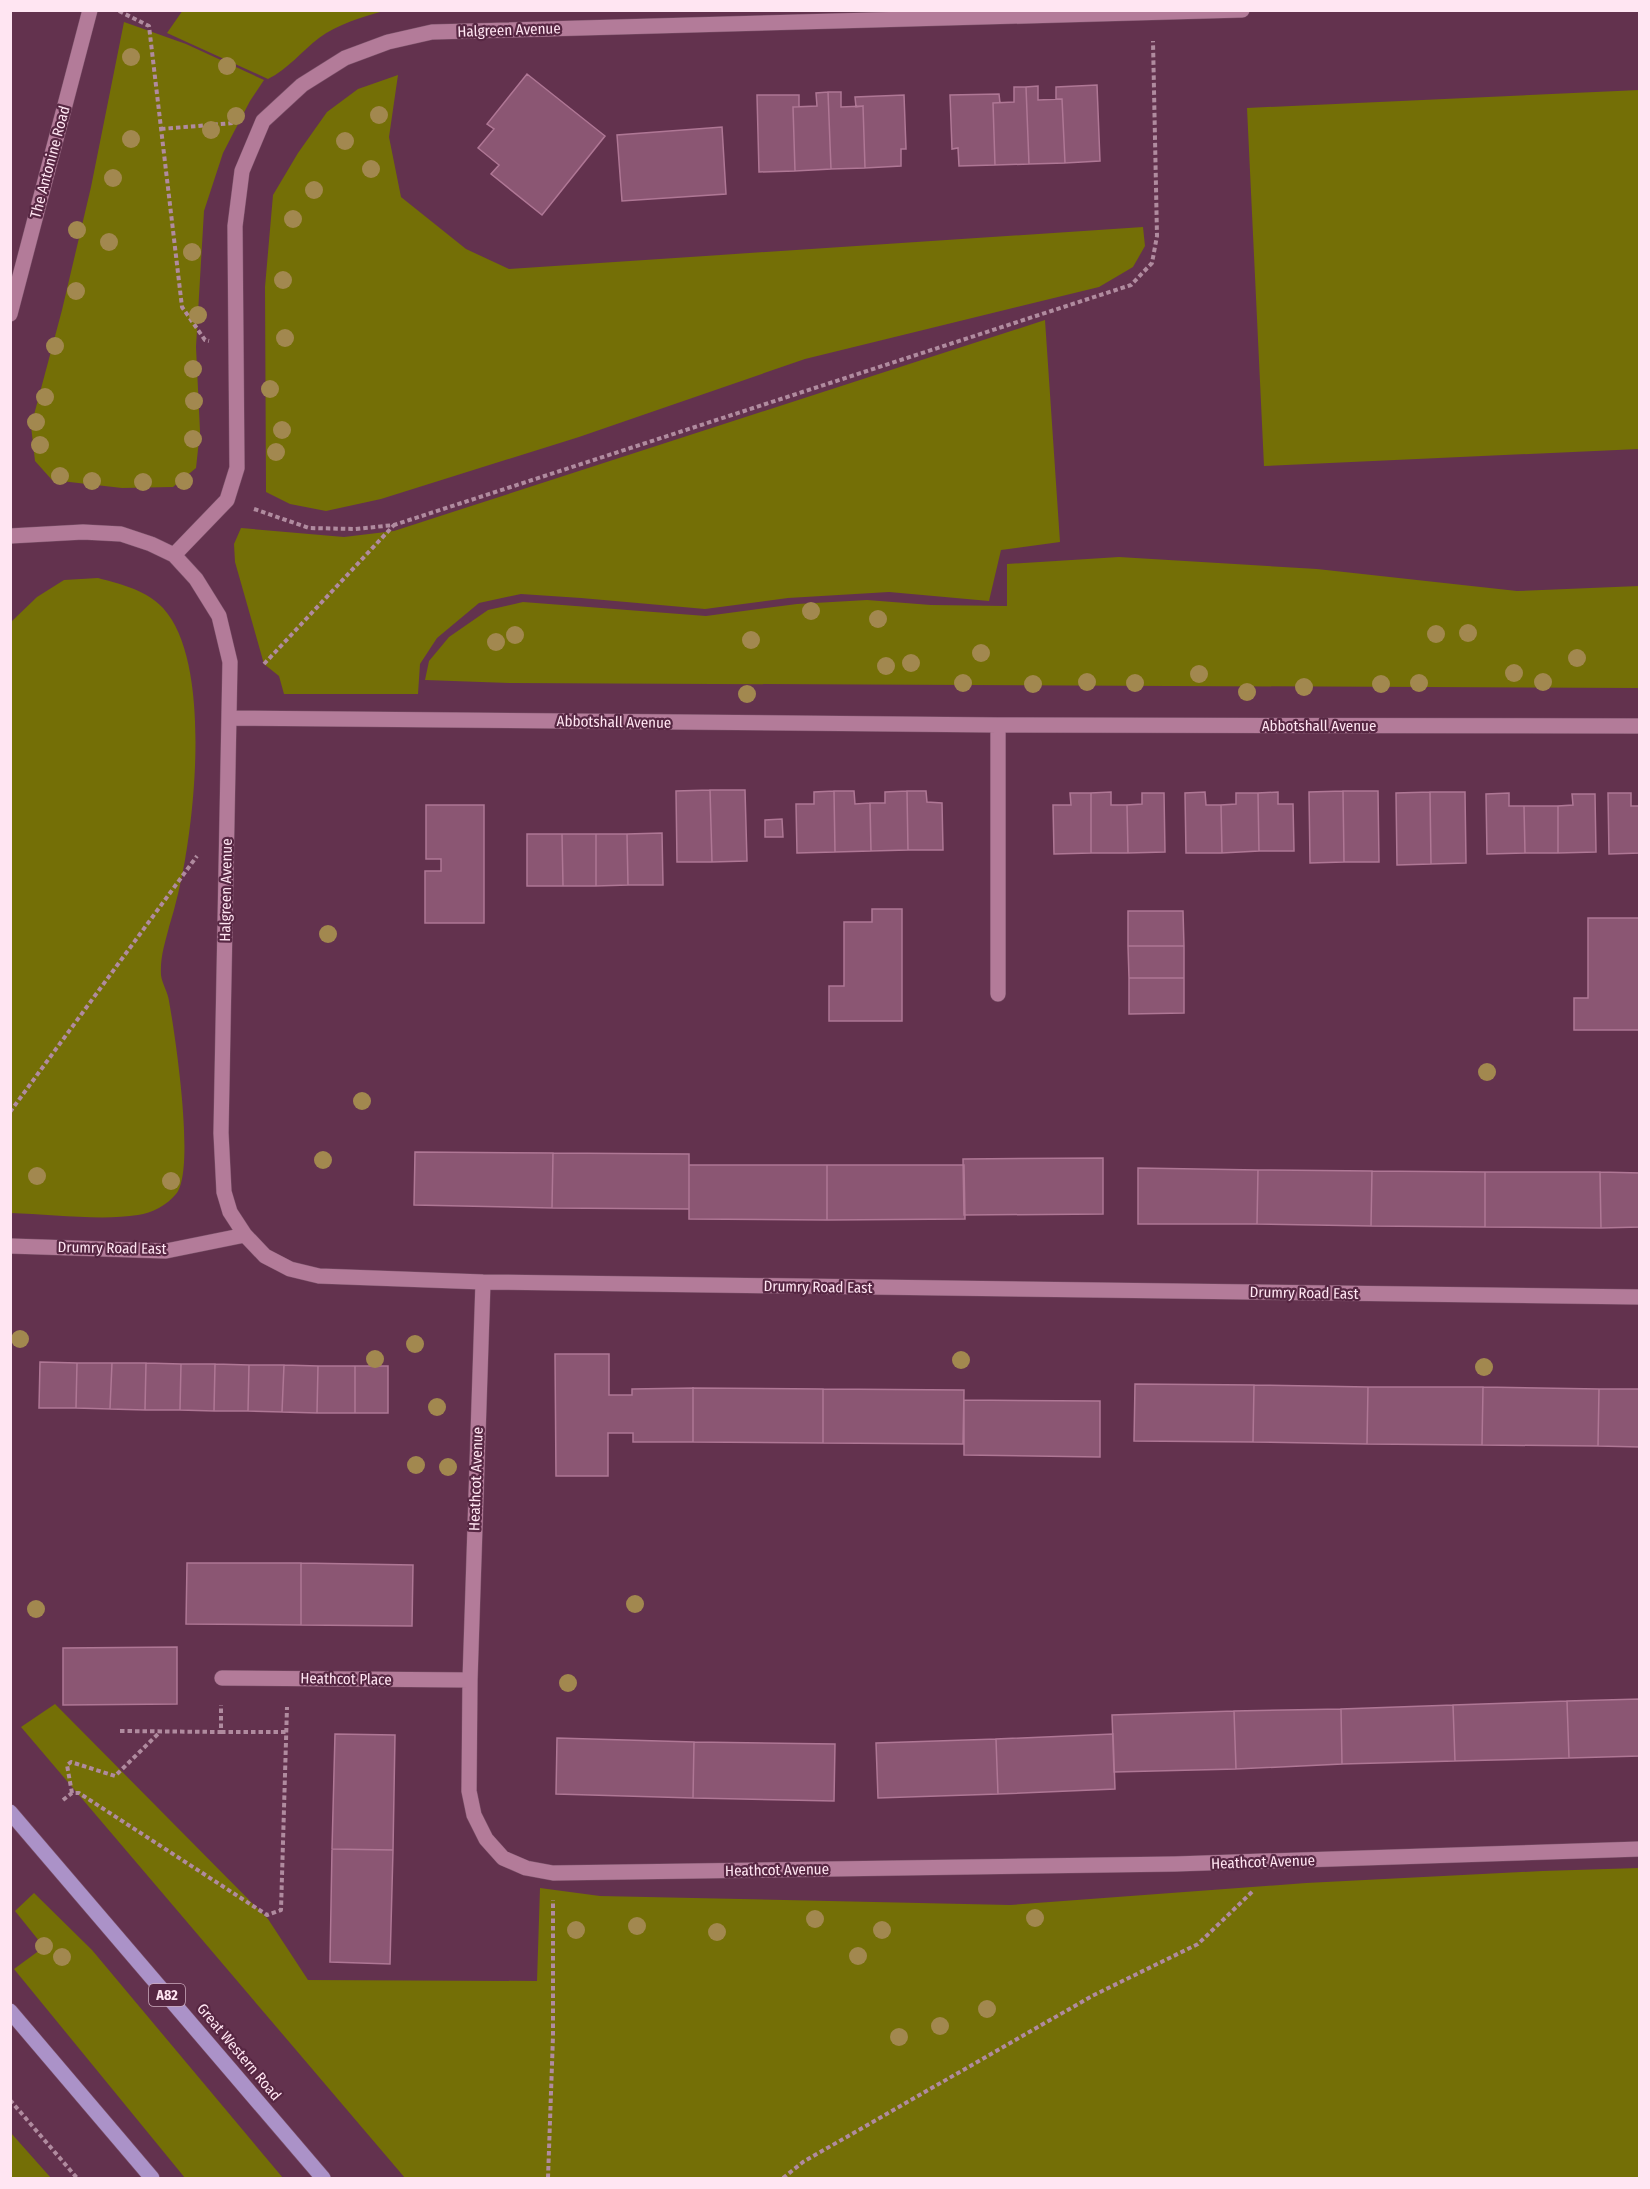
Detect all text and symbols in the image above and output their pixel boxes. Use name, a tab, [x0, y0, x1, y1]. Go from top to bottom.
street label: Halgreen Avenue	[457, 19, 561, 41]
street label: The Antonine Road	[26, 104, 74, 220]
street label: Abbotshall Avenue	[557, 712, 671, 732]
street label: Abbotshall Avenue	[1262, 717, 1376, 735]
street label: Halgreen Avenue	[216, 838, 236, 942]
street label: Drumry Road East	[57, 1238, 167, 1258]
street label: Drumry Road East	[763, 1277, 873, 1297]
street label: Drumry Road East	[1249, 1283, 1359, 1303]
street label: Heathcot Avenue	[465, 1427, 487, 1531]
street label: Heathcot Place	[300, 1669, 392, 1689]
street label: Heathcot Avenue	[1211, 1851, 1315, 1873]
street label: Heathcot Avenue	[725, 1860, 829, 1880]
road number: A82	[149, 1984, 185, 2006]
street label: Great Western Road	[193, 2000, 285, 2104]

